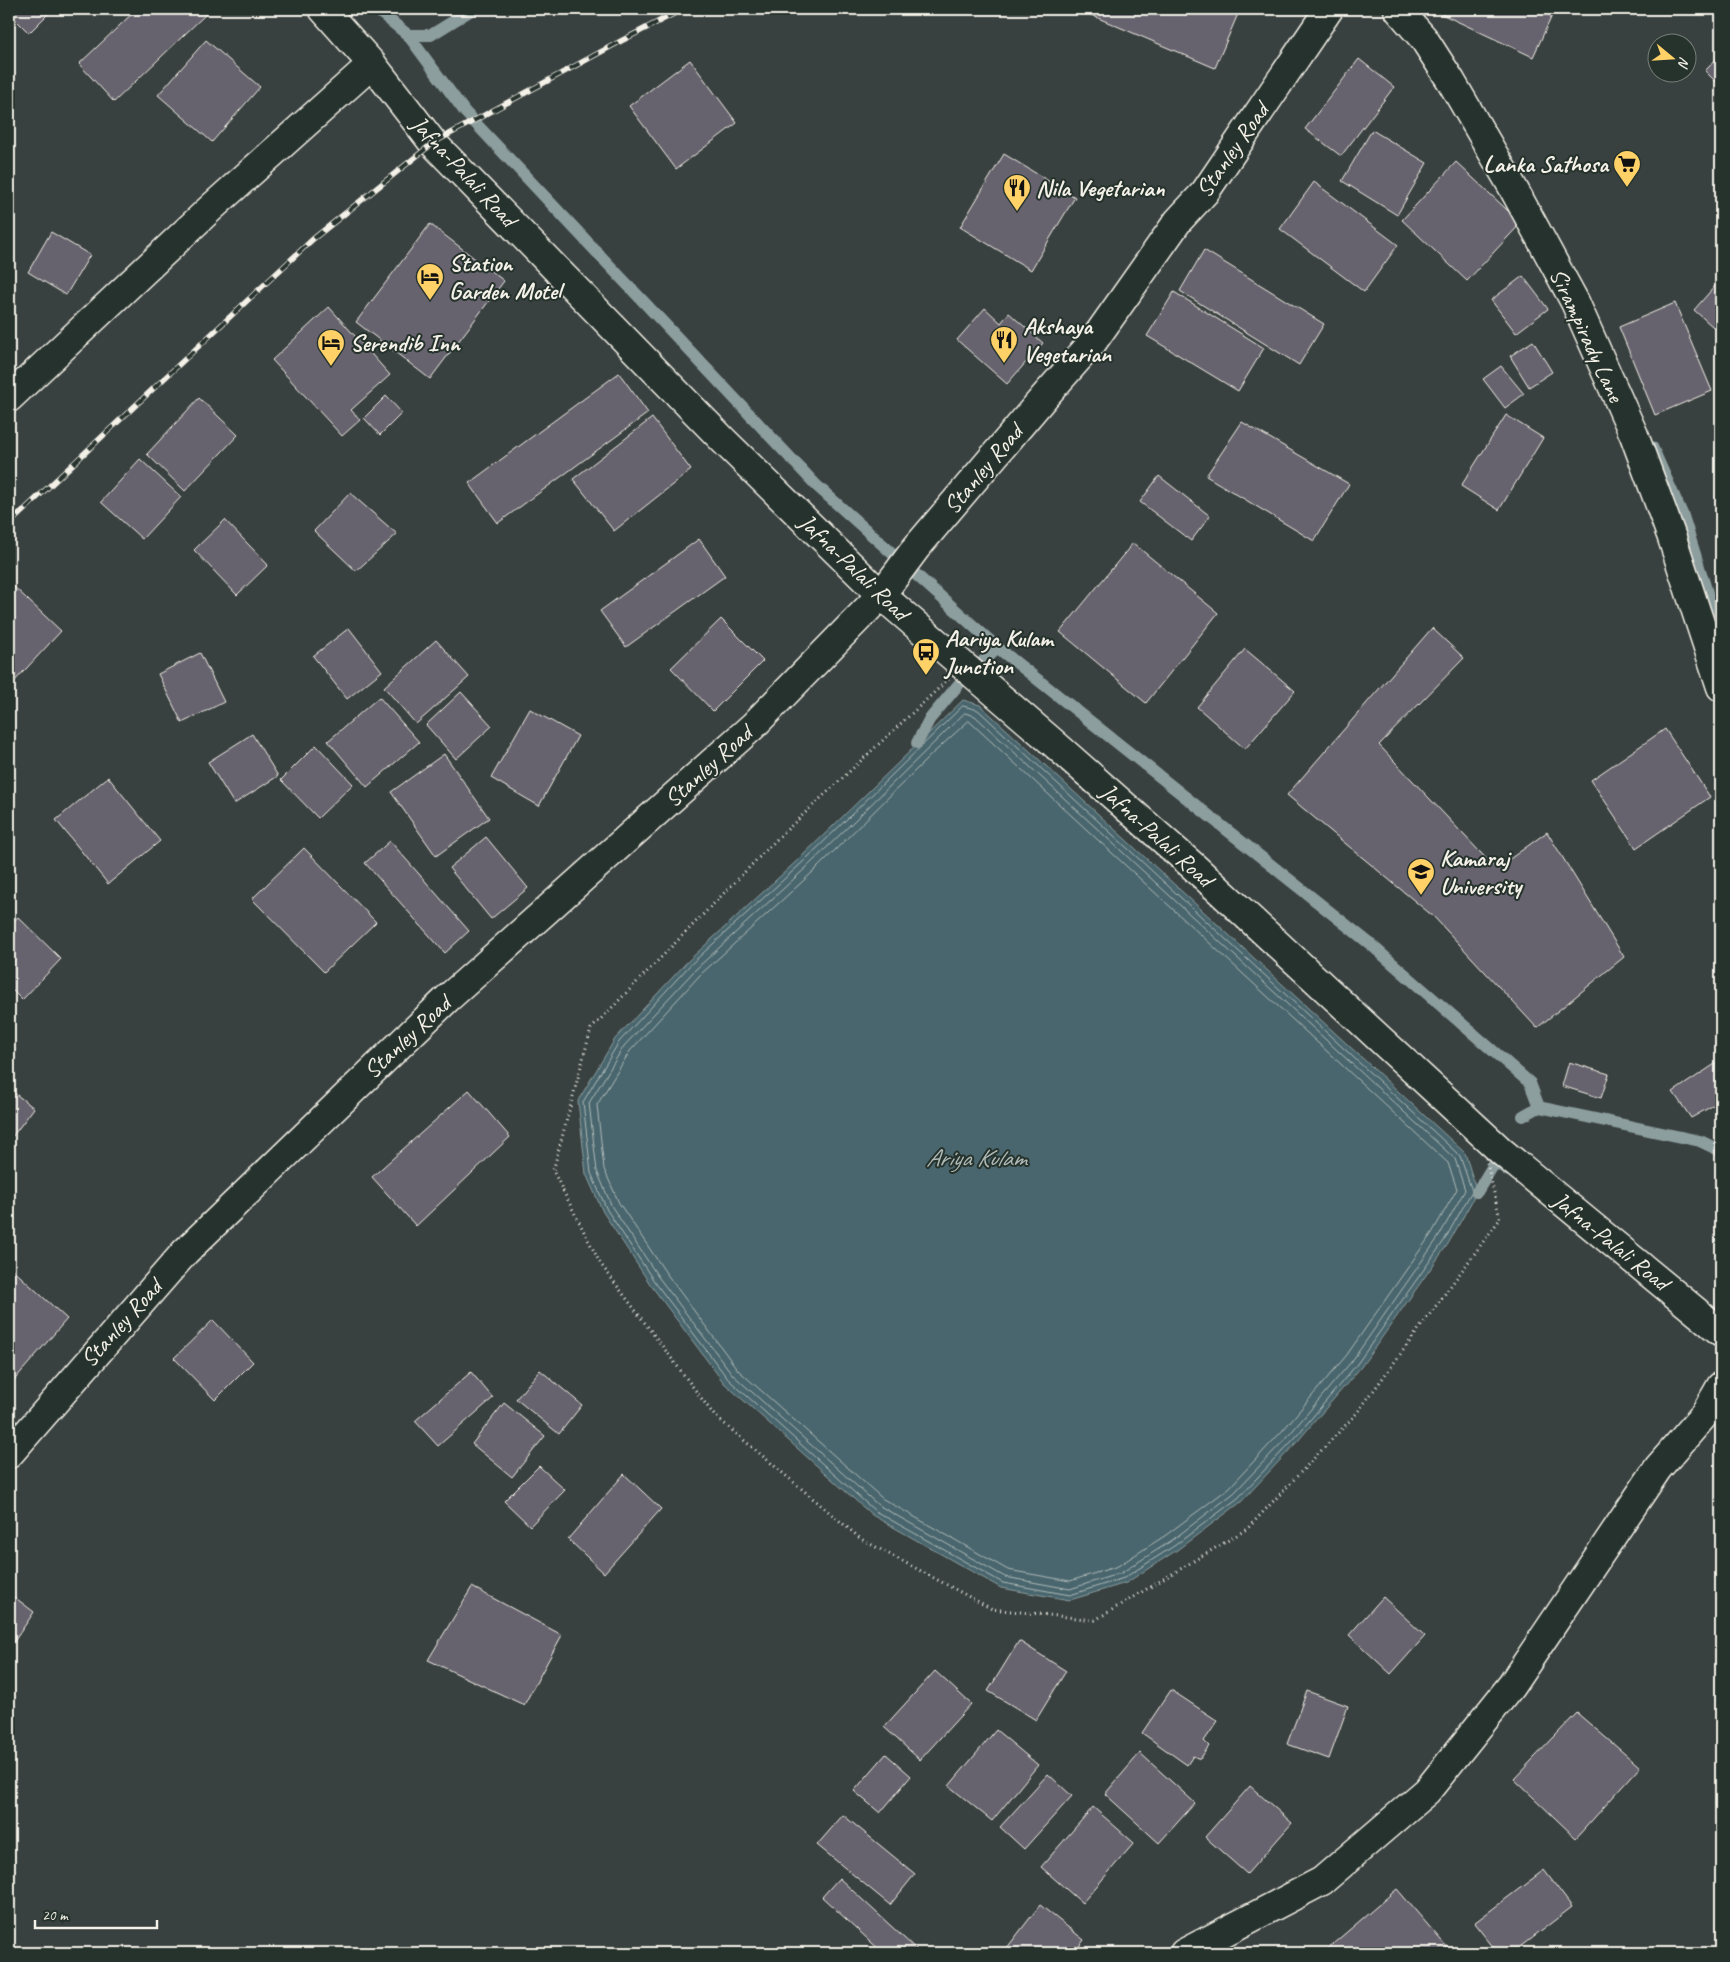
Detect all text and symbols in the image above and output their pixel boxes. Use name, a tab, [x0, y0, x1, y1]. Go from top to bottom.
north arrow	[1648, 32, 1698, 82]
text: N	[1674, 55, 1693, 71]
street label: Stanley Road	[1189, 94, 1277, 203]
street label: Jafna-Palali Road	[404, 108, 526, 236]
place label: Lanka Sathosa	[1483, 149, 1610, 179]
supermarket icon: Lanka Sathosa	[1612, 149, 1642, 188]
restaurant icon: Nila Vegetarian	[1002, 173, 1032, 212]
place label: Nila Vegetarian	[1036, 173, 1166, 203]
place label: Station Garden Motel	[449, 248, 566, 306]
hotel icon: Station Garden Motel	[415, 262, 445, 301]
street label: Sirampirady Lane	[1543, 263, 1632, 409]
place label: Akshaya Vegetarian	[1023, 311, 1112, 369]
restaurant icon: Akshaya Vegetarian	[989, 325, 1019, 364]
hotel icon: Serendib Inn	[316, 328, 346, 367]
place label: Serendib Inn	[350, 328, 462, 358]
street label: Stanley Road	[937, 415, 1032, 520]
street label: Jafna-Palali Road	[792, 506, 918, 629]
place label: Aariya Kulam Junction	[943, 623, 1055, 681]
bus stop icon: Aariya Kulam Junction	[911, 637, 941, 676]
street label: Stanley Road	[658, 716, 761, 813]
street label: Jafna-Palali Road	[1094, 776, 1222, 896]
place label: Kamaraj University	[1440, 843, 1524, 901]
school or university icon: Kamaraj University	[1406, 857, 1436, 896]
street label: Stanley Road	[357, 987, 459, 1085]
water label: Ariya Kulam	[926, 1142, 1029, 1174]
street label: Jafna-Palali Road	[1546, 1184, 1678, 1299]
street label: Stanley Road	[74, 1270, 171, 1373]
scale bar	[35, 1897, 158, 1929]
text: 20 m	[42, 1906, 69, 1925]

